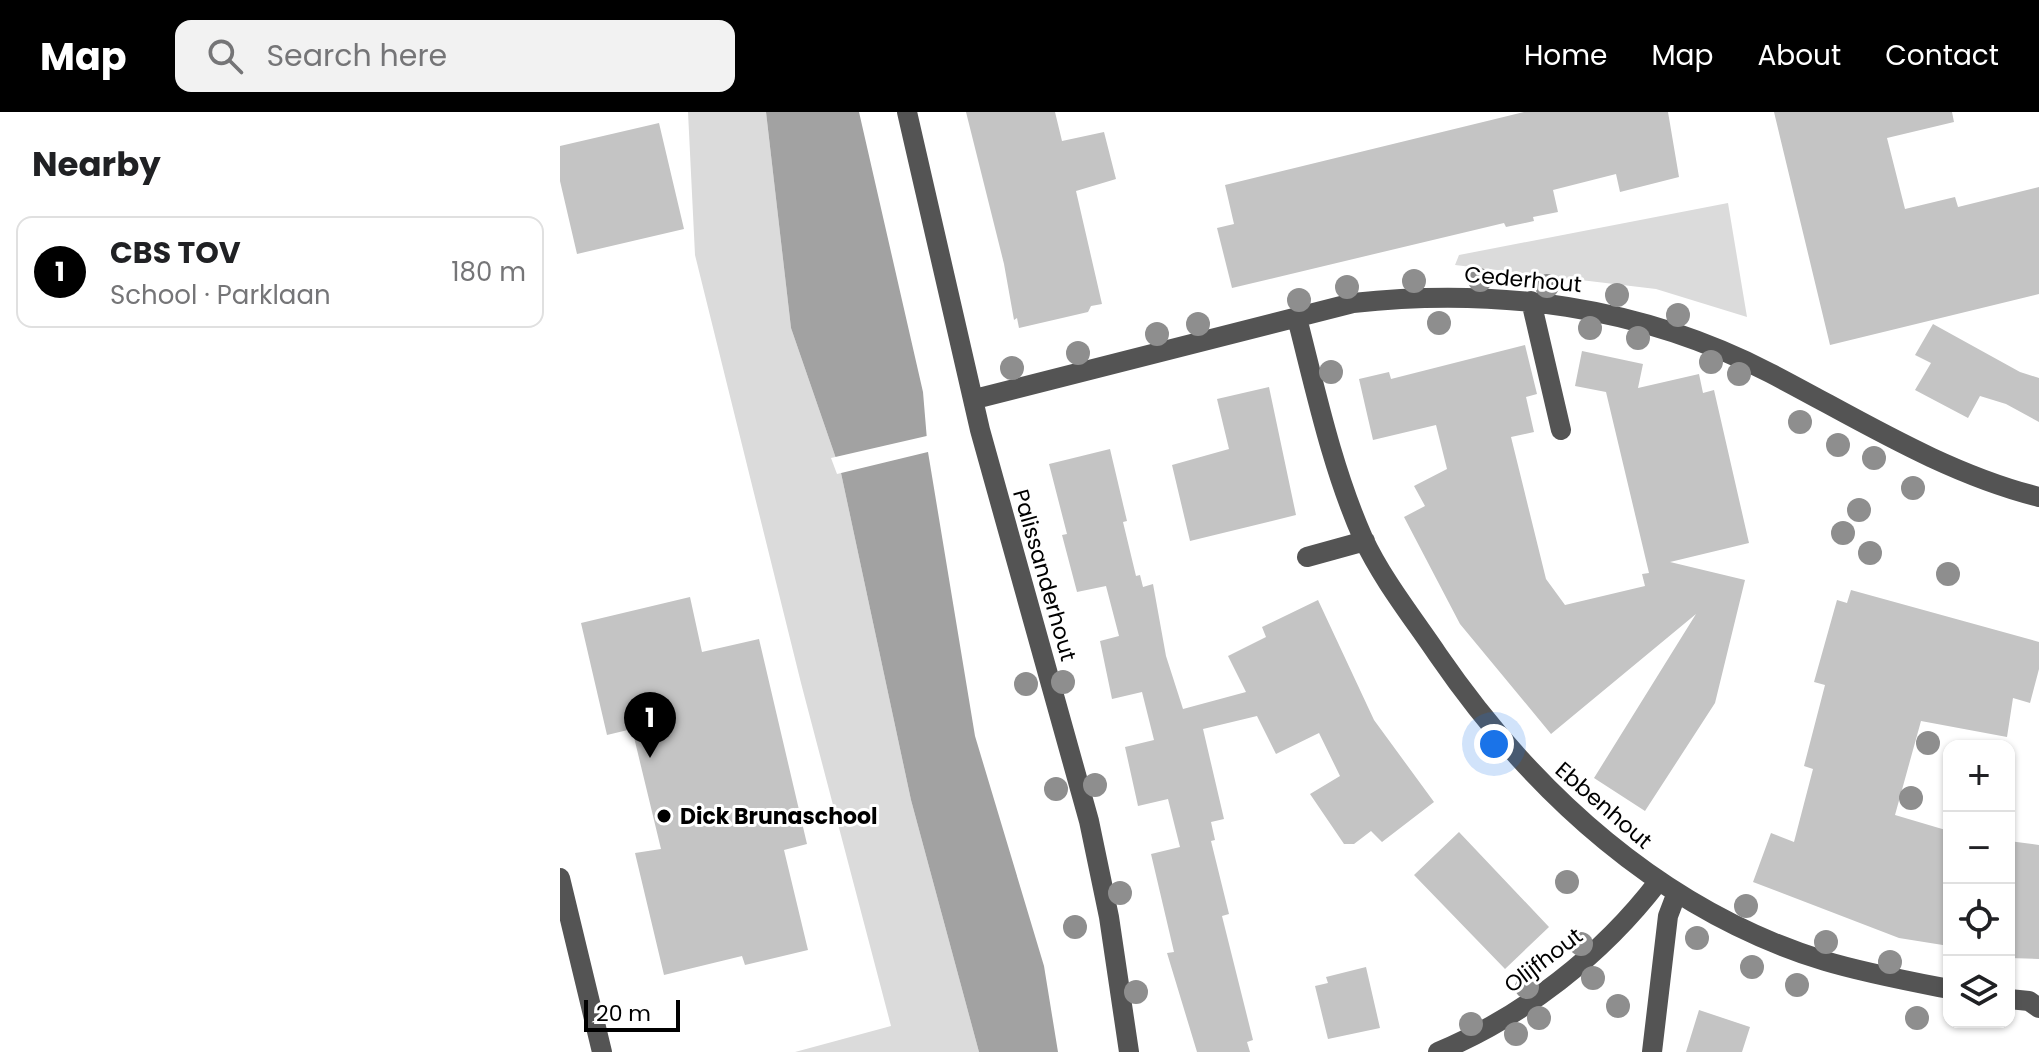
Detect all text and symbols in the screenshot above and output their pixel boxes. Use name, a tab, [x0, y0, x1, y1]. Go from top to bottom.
search box	[175, 20, 735, 92]
text: Map	[40, 30, 127, 83]
icon: search	[203, 34, 247, 78]
text: Search here	[267, 34, 447, 77]
text: Home	[1524, 36, 1607, 75]
text: Map	[1651, 36, 1713, 75]
text: About	[1757, 36, 1841, 75]
text: Contact	[1885, 36, 1999, 75]
text: Nearby	[32, 140, 161, 188]
text: CBS TOV	[110, 231, 241, 274]
text: 1	[55, 254, 65, 290]
text: 180 m	[451, 254, 526, 290]
street label: Cederhout	[1463, 259, 1583, 300]
text: School · Parklaan	[110, 277, 331, 313]
street label: Palissanderhout	[1005, 486, 1084, 665]
pin: 1	[624, 692, 676, 758]
your location	[1474, 724, 1514, 764]
map controls	[1943, 740, 2015, 1028]
button: +	[1943, 740, 2015, 812]
street label: Ebbenhout	[1549, 755, 1659, 856]
place label: Dick Brunaschool	[680, 801, 878, 832]
marker: Dick Brunaschool	[655, 807, 673, 825]
button: −	[1943, 812, 2015, 884]
button: locate	[1943, 884, 2015, 956]
street label: Olijfhout	[1498, 921, 1589, 1000]
button: layers	[1943, 956, 2015, 1028]
scale bar	[584, 996, 680, 1032]
text: 20 m	[596, 998, 651, 1029]

